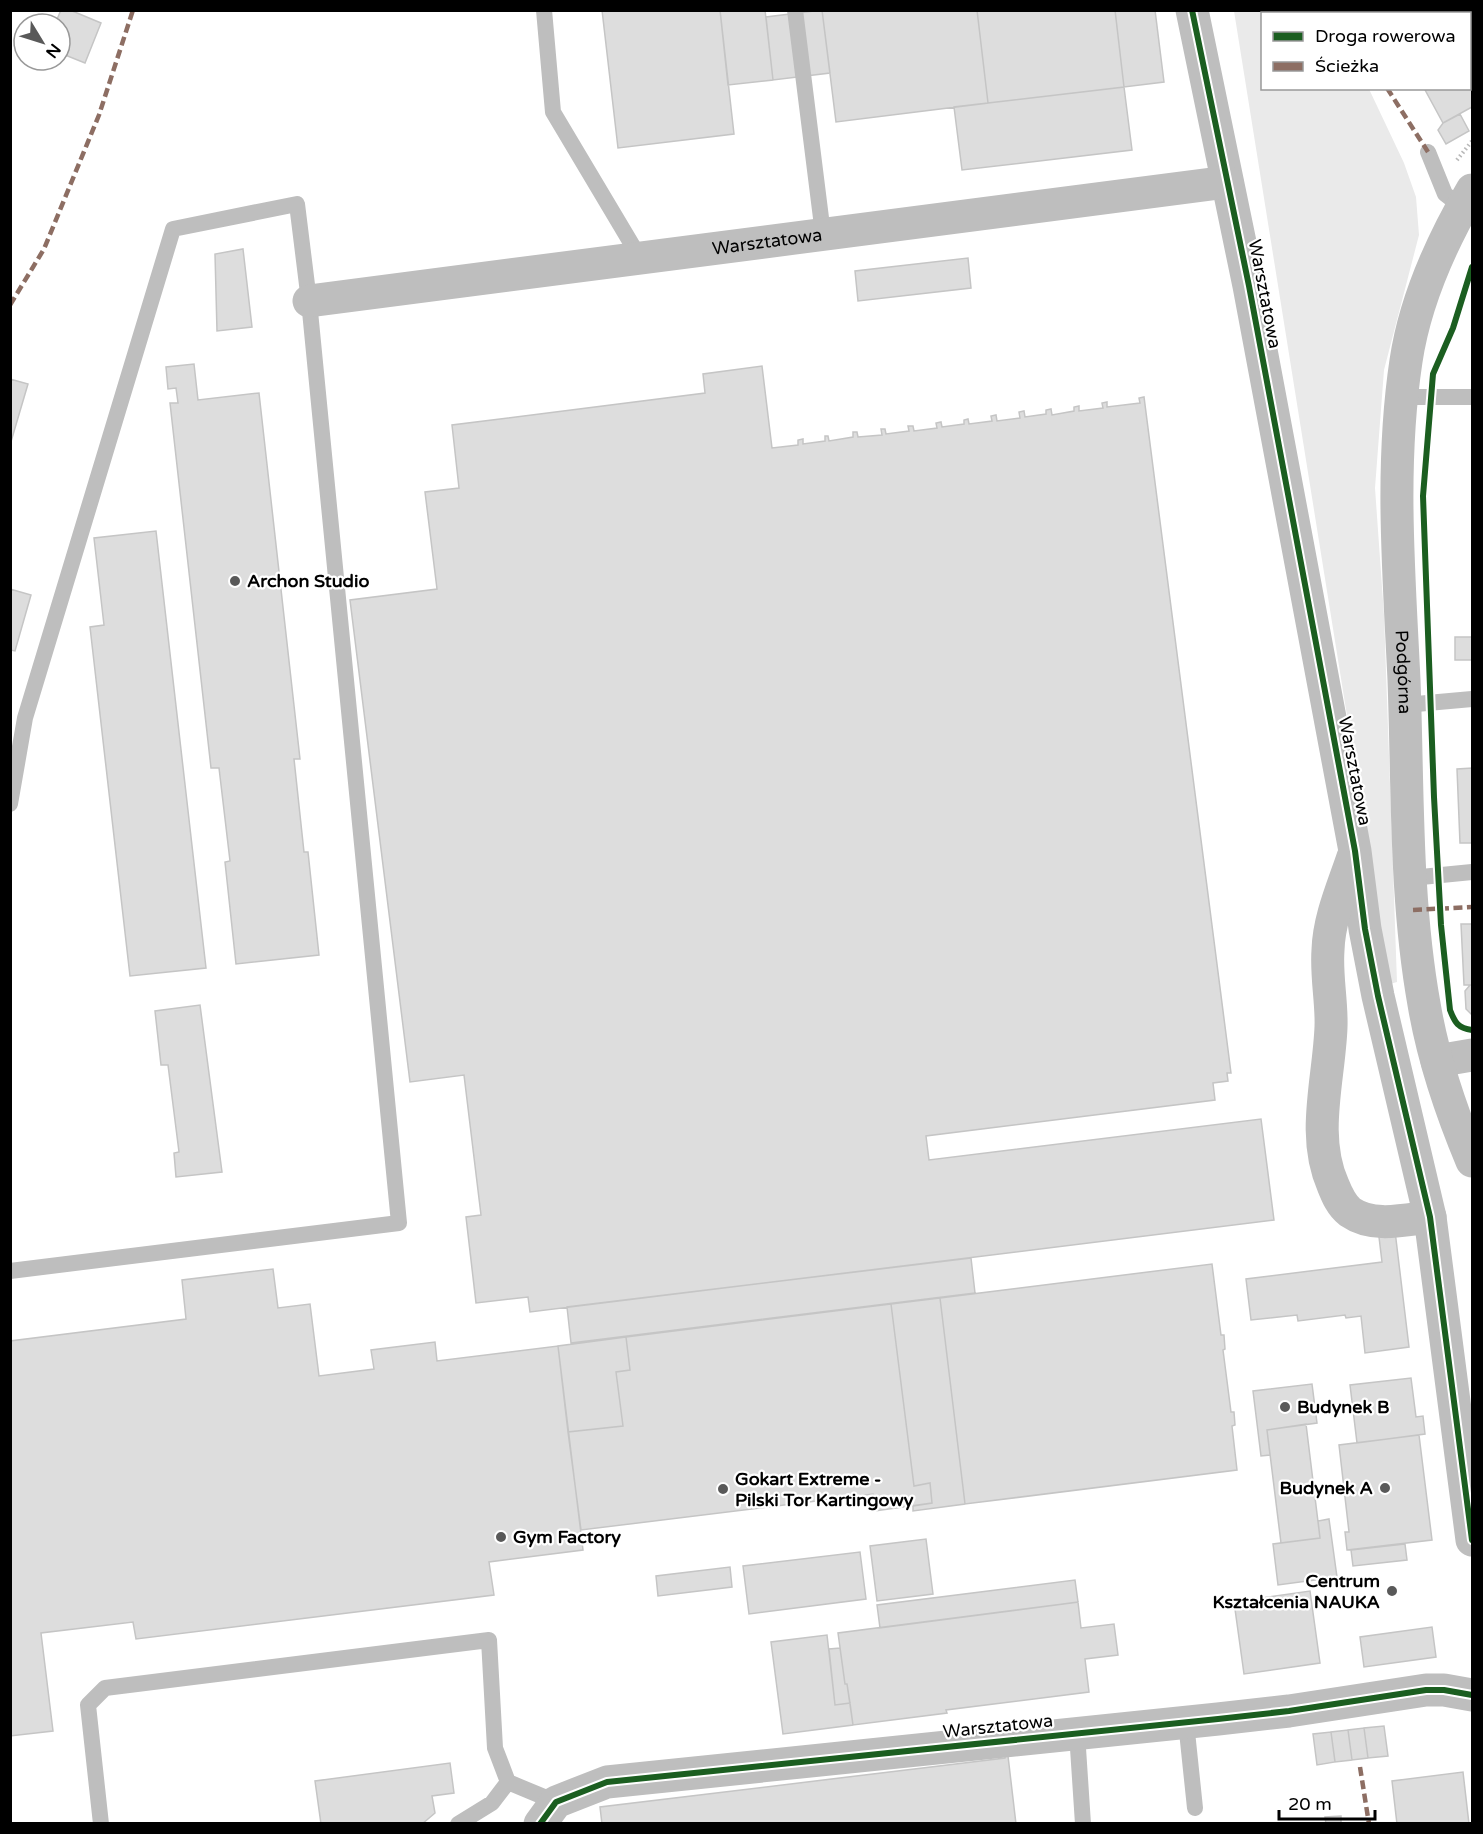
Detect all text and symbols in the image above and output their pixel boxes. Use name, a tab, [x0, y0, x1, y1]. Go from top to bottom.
north arrow	[12, 12, 72, 72]
legend	[1261, 12, 1471, 90]
text: Droga rowerowa	[1315, 25, 1456, 47]
text: N	[41, 39, 65, 62]
text: Ścieżka	[1315, 55, 1379, 77]
street label: Warsztatowa	[711, 224, 824, 260]
street label: Warsztatowa	[1244, 238, 1286, 350]
place label: Archon Studio	[247, 570, 369, 592]
marker: Archon Studio	[228, 574, 242, 588]
street label: Podgórna	[1390, 629, 1416, 714]
street label: Warsztatowa	[1334, 715, 1376, 827]
place label: Budynek B	[1297, 1396, 1389, 1418]
marker: Budynek B	[1278, 1400, 1292, 1414]
place label: Gokart Extreme - Pilski Tor Kartingowy	[735, 1468, 914, 1511]
place label: Budynek A	[1280, 1477, 1373, 1499]
marker: Budynek A	[1378, 1481, 1392, 1495]
marker: Gokart Extreme - Pilski Tor Kartingowy	[716, 1482, 730, 1496]
place label: Gym Factory	[513, 1526, 621, 1548]
marker: Gym Factory	[494, 1530, 508, 1544]
place label: Centrum Kształcenia NAUKA	[1212, 1570, 1380, 1613]
marker: Centrum Kształcenia NAUKA	[1385, 1584, 1399, 1598]
street label: Warsztatowa	[942, 1709, 1054, 1743]
scale bar	[1279, 1783, 1375, 1821]
text: 20 m	[1288, 1793, 1332, 1815]

